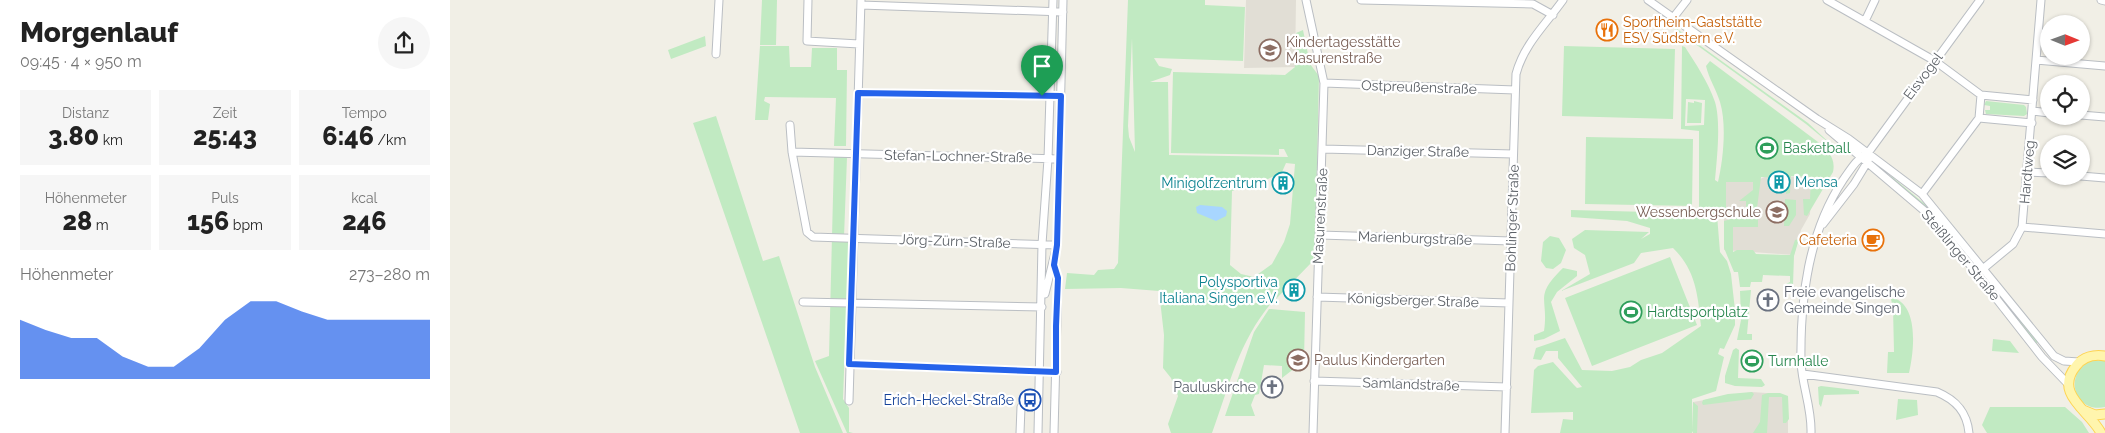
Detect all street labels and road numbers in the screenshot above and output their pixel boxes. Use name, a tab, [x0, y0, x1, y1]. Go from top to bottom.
street label: Eisvogel	[1900, 49, 1946, 103]
street label: Ostpreußenstraße	[1361, 77, 1477, 97]
street label: Hardtweg	[2016, 139, 2038, 205]
street label: Danziger Straße	[1367, 142, 1469, 160]
street label: Stefan-Lochner-Straße	[884, 147, 1032, 165]
street label: Bohlinger Straße	[1502, 164, 1522, 272]
street label: Masurenstraße	[1310, 168, 1330, 264]
street label: Steißlinger Straße	[1918, 206, 2004, 304]
street label: Marienburgstraße	[1358, 228, 1472, 248]
street label: Jörg-Zürn-Straße	[899, 231, 1011, 251]
street label: Königsberger Straße	[1347, 290, 1479, 310]
street label: Samlandstraße	[1362, 374, 1460, 394]

